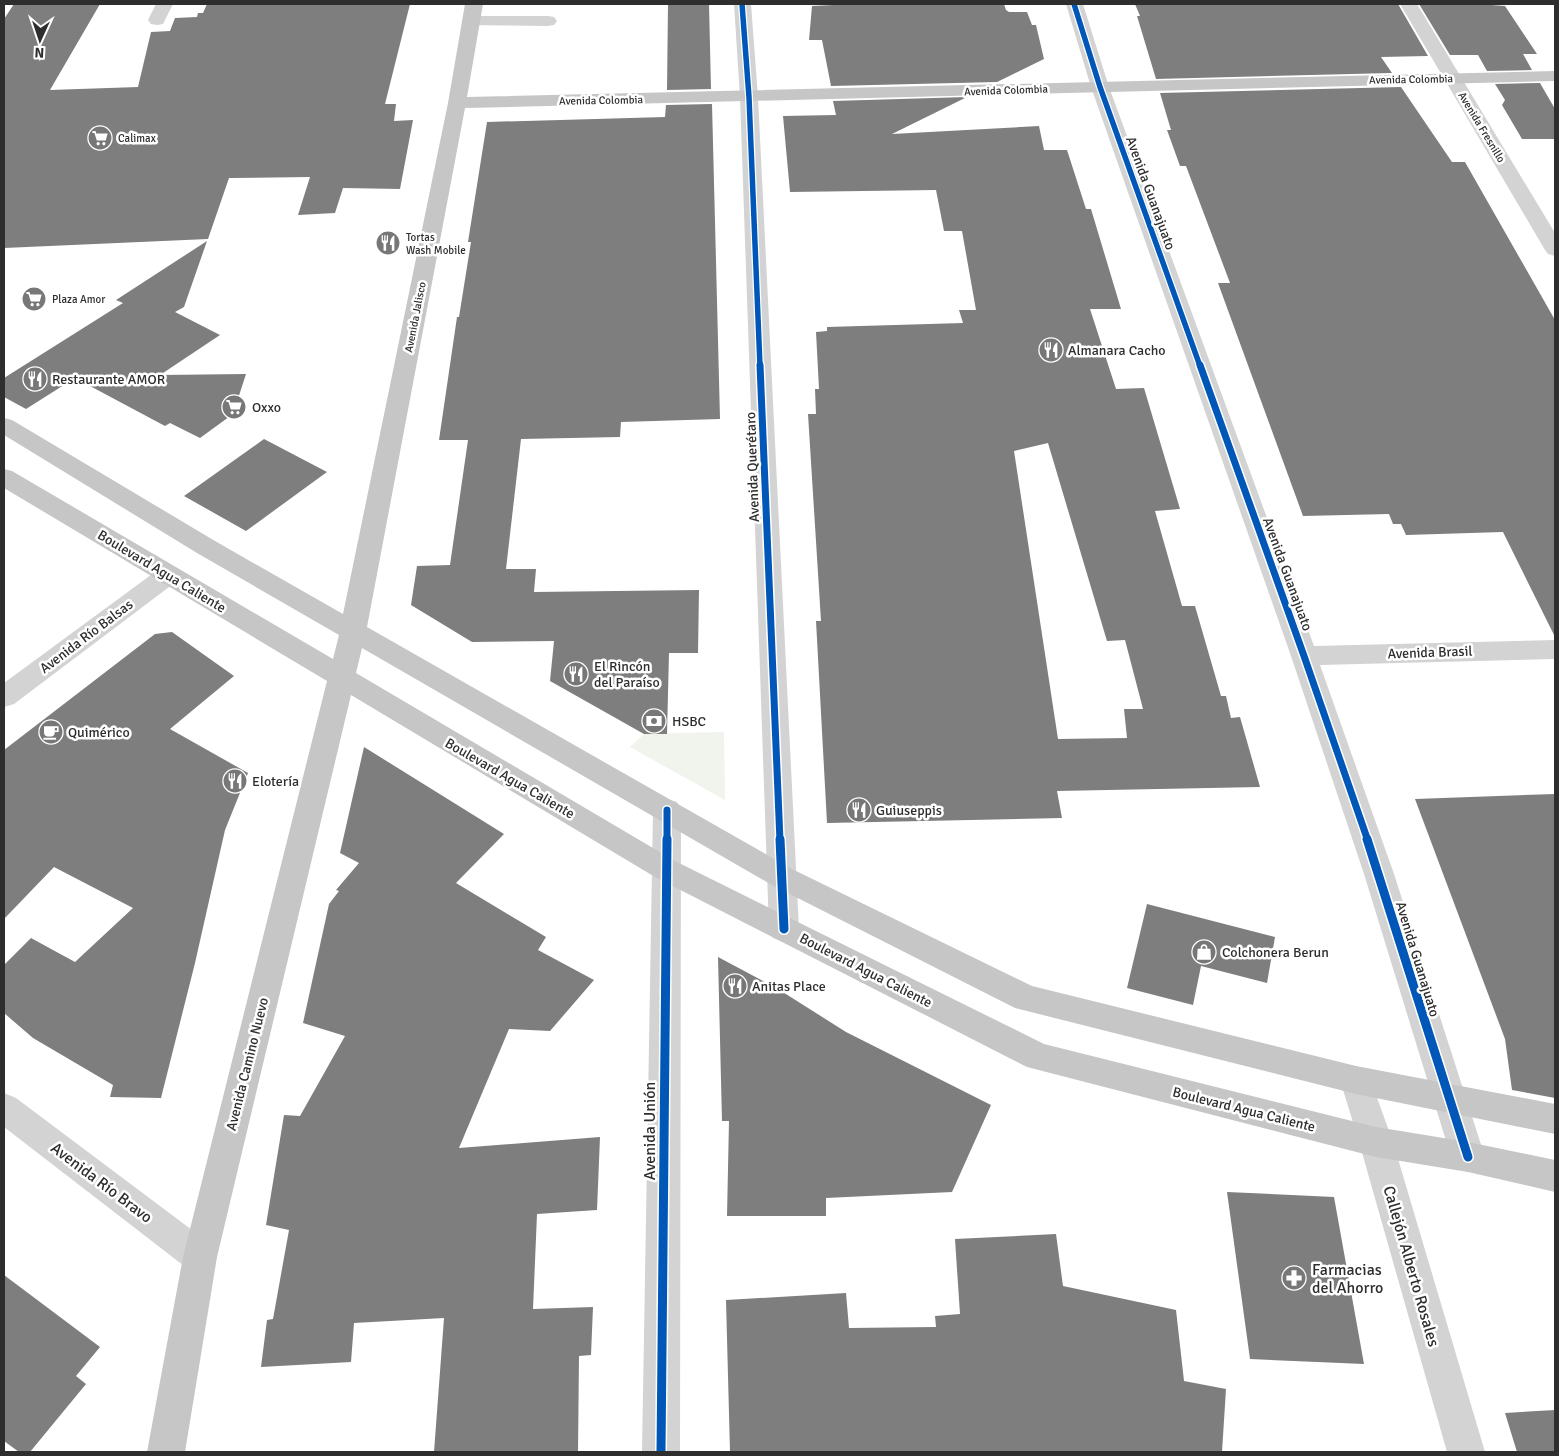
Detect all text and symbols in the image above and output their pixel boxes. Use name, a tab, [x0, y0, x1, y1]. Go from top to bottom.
north arrow	[15, 15, 65, 65]
text: N	[34, 44, 45, 61]
street label: Avenida Colombia	[1369, 72, 1454, 87]
street label: Avenida Colombia	[964, 83, 1049, 98]
street label: Avenida Fresnillo	[1455, 89, 1508, 165]
street label: Avenida Colombia	[559, 93, 644, 108]
supermarket icon: Calimax	[87, 125, 113, 151]
place label: Calimax	[118, 132, 156, 145]
street label: Avenida Guanajuato	[1122, 134, 1179, 252]
restaurant icon: Tortas Wash Mobile	[375, 230, 401, 256]
place label: Tortas Wash Mobile	[406, 231, 466, 257]
street label: Avenida Jalisco	[402, 280, 429, 354]
supermarket icon: Plaza Amor	[21, 286, 47, 312]
place label: Plaza Amor	[52, 293, 105, 306]
restaurant icon: Almanara Cacho	[1038, 337, 1064, 363]
place label: Almanara Cacho	[1068, 342, 1166, 359]
restaurant icon: Restaurante AMOR	[22, 366, 48, 392]
place label: Restaurante AMOR	[52, 371, 165, 388]
supermarket icon: Oxxo	[221, 394, 247, 420]
place label: Oxxo	[252, 399, 281, 416]
street label: Avenida Querétaro	[742, 412, 763, 522]
street label: Avenida Guanajuato	[1259, 515, 1316, 633]
street label: Boulevard Agua Caliente	[95, 526, 229, 616]
street label: Avenida Río Balsas	[36, 596, 136, 677]
street label: Avenida Brasil	[1387, 643, 1473, 662]
place label: El Rincón del Paraíso	[594, 658, 660, 691]
restaurant icon: El Rincón del Paraíso	[563, 661, 589, 687]
bank icon: HSBC	[641, 708, 667, 734]
place label: HSBC	[672, 713, 706, 730]
cafe icon: Quimérico	[38, 719, 64, 745]
place label: Quimérico	[68, 724, 130, 741]
street label: Boulevard Agua Caliente	[442, 734, 577, 822]
restaurant icon: Elotería	[222, 768, 248, 794]
place label: Elotería	[252, 773, 299, 790]
restaurant icon: Guiuseppis	[846, 797, 872, 823]
place label: Guiuseppis	[876, 802, 942, 819]
street label: Avenida Guanajuato	[1392, 899, 1443, 1019]
street label: Boulevard Agua Caliente	[797, 930, 935, 1011]
shop icon: Colchonera Berun	[1191, 939, 1217, 965]
place label: Colchonera Berun	[1222, 944, 1329, 961]
restaurant icon: Anitas Place	[722, 973, 748, 999]
place label: Anitas Place	[752, 978, 826, 995]
street label: Avenida Camino Nuevo	[223, 996, 272, 1132]
street label: Avenida Unión	[640, 1082, 660, 1180]
street label: Boulevard Agua Caliente	[1171, 1084, 1317, 1135]
street label: Avenida Río Bravo	[47, 1138, 156, 1228]
street label: Callejón Alberto Rosales	[1378, 1184, 1444, 1349]
place label: Farmacias del Ahorro	[1312, 1260, 1383, 1298]
pharmacy icon: Farmacias del Ahorro	[1281, 1265, 1307, 1291]

